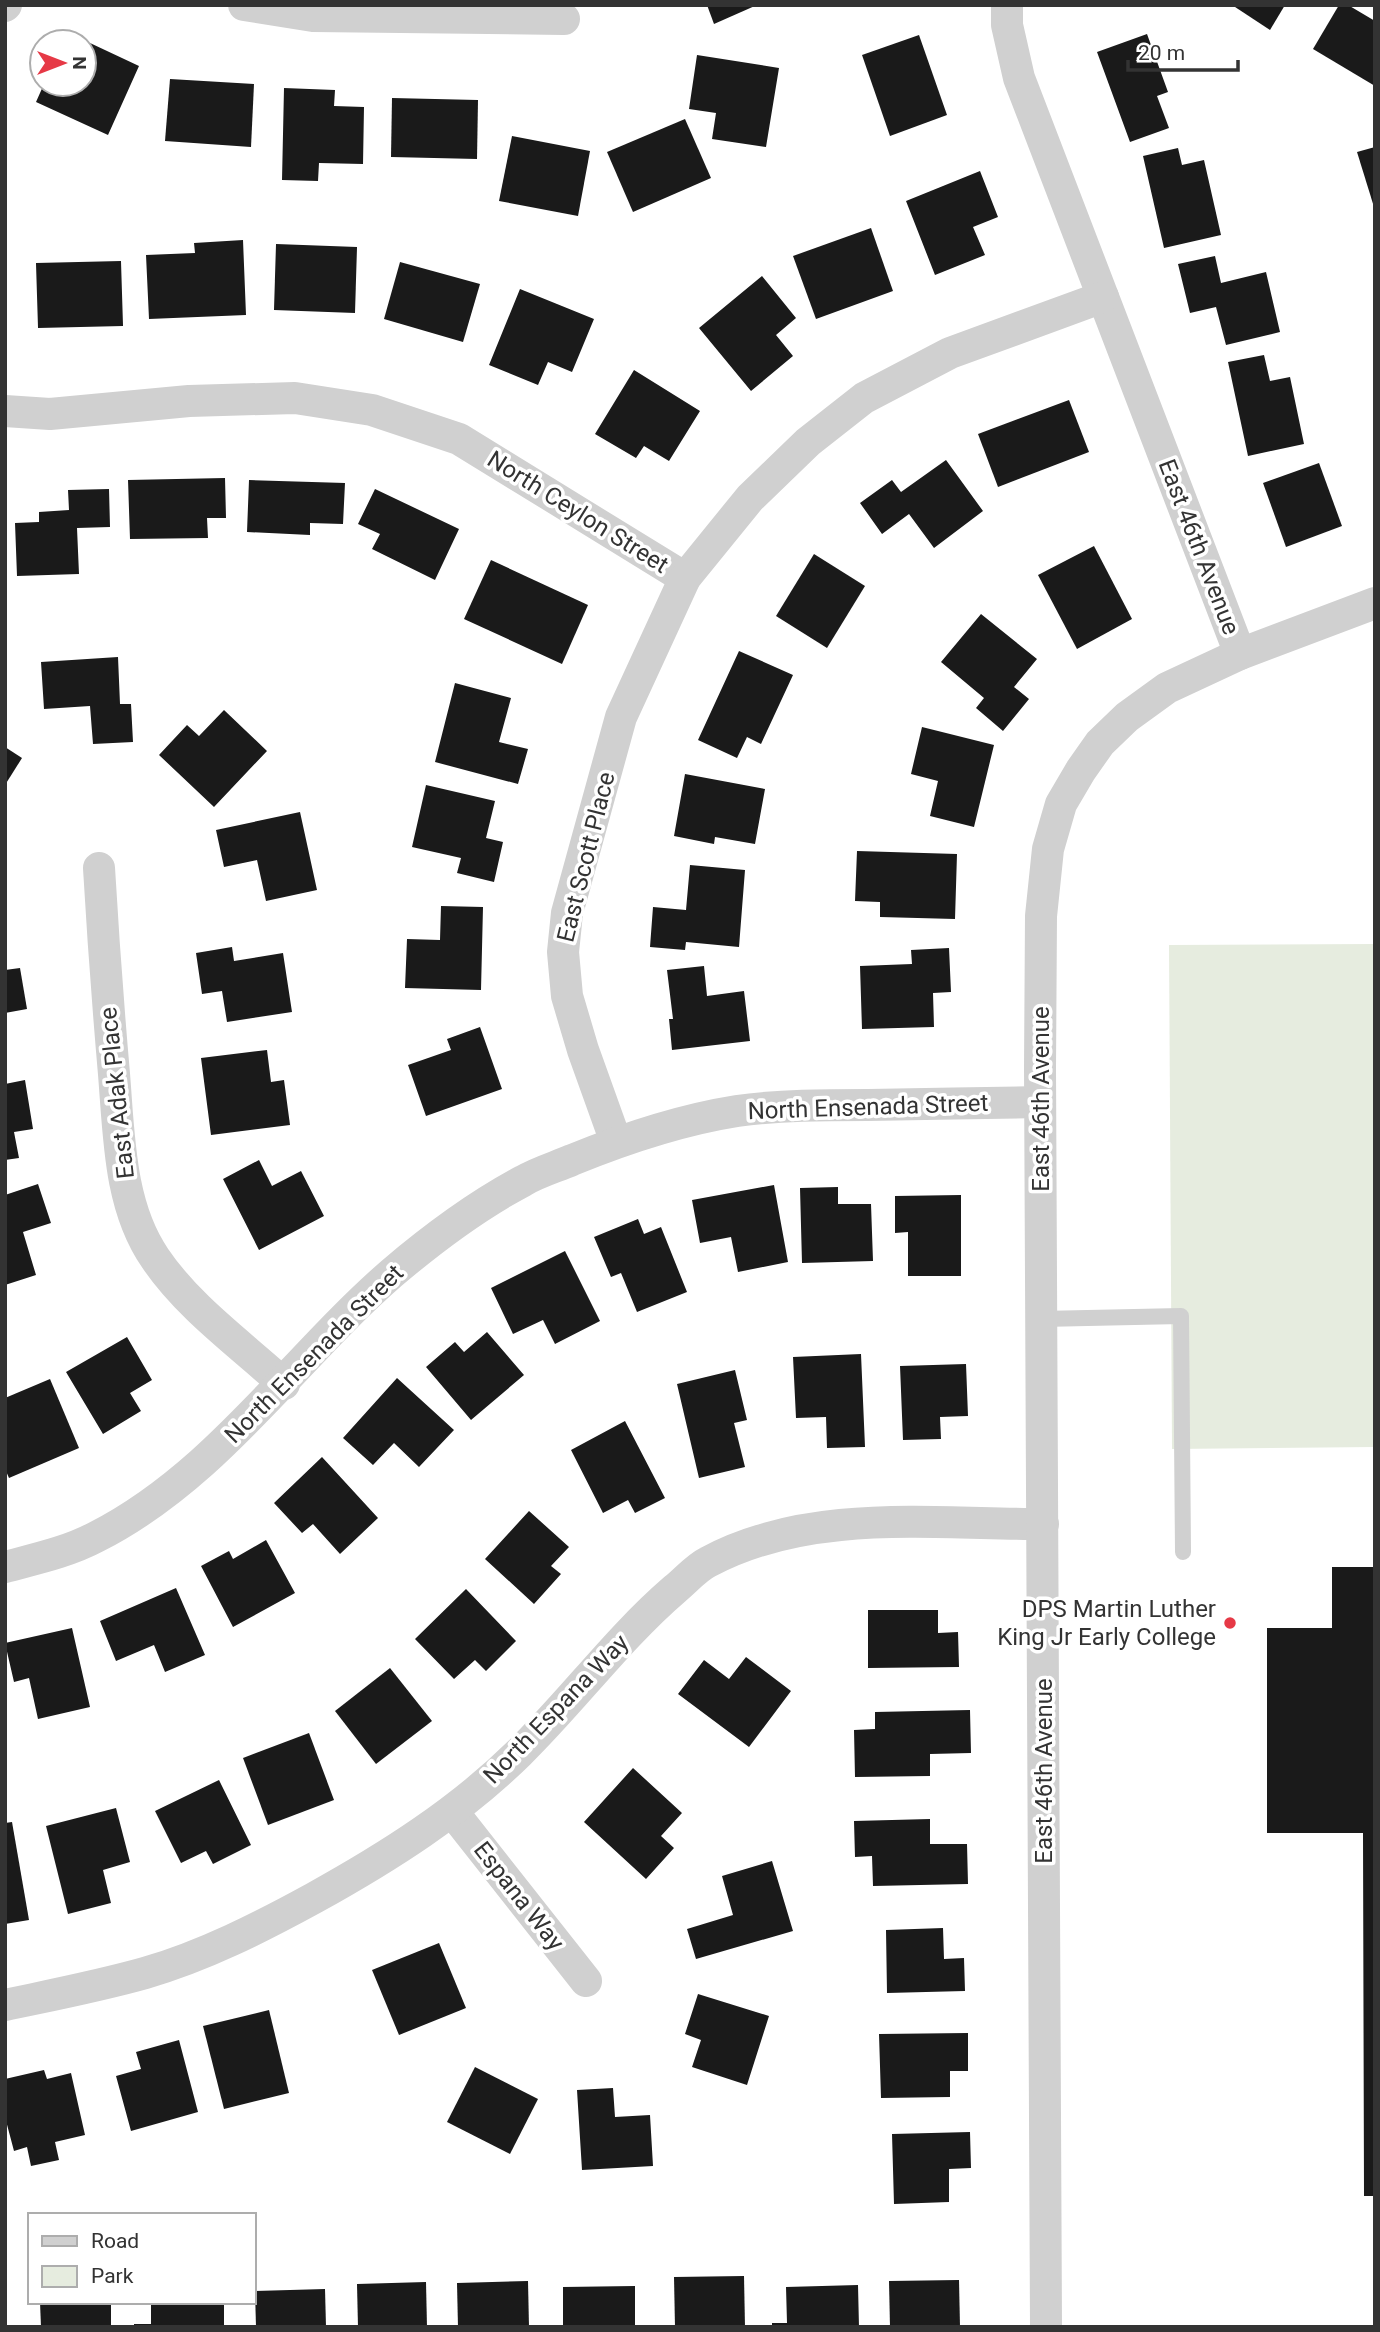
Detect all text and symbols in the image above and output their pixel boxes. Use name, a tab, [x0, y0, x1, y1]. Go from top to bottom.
north arrow	[28, 28, 98, 98]
scale bar	[1128, 28, 1238, 72]
text: 20 m	[1138, 41, 1185, 65]
text: N	[68, 56, 91, 70]
street label: North Ceylon Street	[482, 445, 674, 579]
street label: East 46th Avenue	[1153, 455, 1245, 639]
street label: East Scott Place	[551, 769, 621, 945]
street label: East Adak Place	[94, 1006, 140, 1180]
street label: East 46th Avenue	[1027, 1006, 1055, 1192]
street label: North Ensenada Street	[747, 1089, 989, 1125]
street label: North Ensenada Street	[219, 1259, 409, 1449]
place label: DPS Martin Luther King Jr Early College	[997, 1595, 1216, 1651]
marker: DPS Martin Luther King Jr Early College	[1222, 1615, 1238, 1631]
street label: North Espana Way	[478, 1628, 635, 1789]
street label: East 46th Avenue	[1030, 1678, 1058, 1864]
street label: Espana Way	[468, 1836, 570, 1956]
legend	[28, 2213, 256, 2304]
text: Road	[91, 2229, 139, 2253]
text: Park	[91, 2264, 134, 2288]

